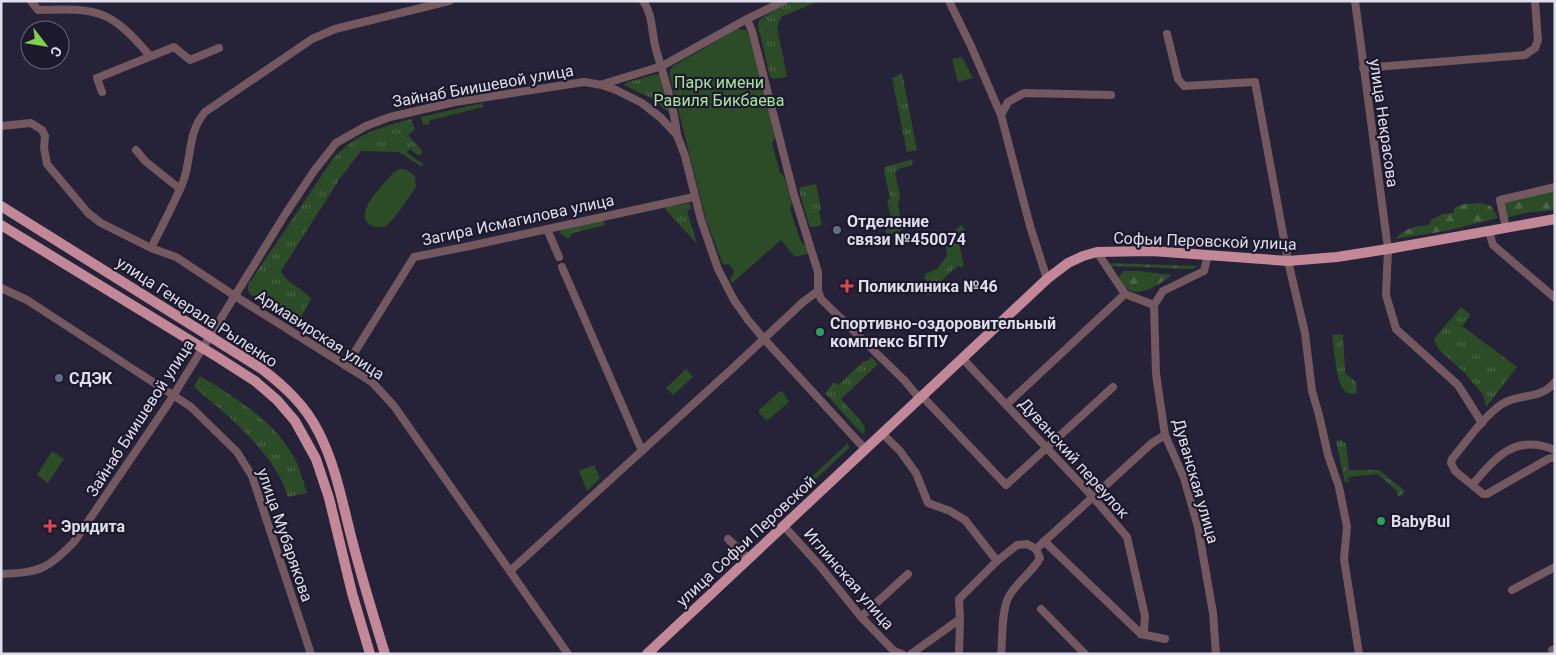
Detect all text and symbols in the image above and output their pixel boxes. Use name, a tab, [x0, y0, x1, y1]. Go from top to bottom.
north arrow	[20, 20, 70, 70]
text: С	[47, 44, 65, 60]
street label: улица Некрасова	[1366, 58, 1402, 188]
street label: Зайнаб Биишевой улица	[391, 61, 575, 111]
park label: Парк имени Равиля Бикбаева	[654, 73, 784, 110]
street label: Загира Исмагилова улица	[420, 190, 616, 250]
place label: Отделение связи №450074	[847, 212, 966, 249]
marker: Отделение связи №450074	[831, 224, 843, 236]
street label: Софьи Перовской улица	[1113, 228, 1297, 254]
street label: улица Генерала Рыленко	[113, 253, 281, 371]
place label: Поликлиника №46	[858, 277, 998, 296]
marker: Поликлиника №46	[840, 279, 854, 293]
street label: Армавирская улица	[252, 286, 388, 384]
place label: Спортивно-оздоровительный комплекс БГПУ	[830, 314, 1056, 351]
marker: Спортивно-оздоровительный комплекс БГПУ	[814, 326, 826, 338]
street label: Зайнаб Биишевой улица	[82, 336, 198, 500]
place label: СДЭК	[69, 369, 113, 388]
marker: СДЭК	[53, 372, 65, 384]
street label: Дуванский переулок	[1015, 394, 1133, 522]
street label: Дуванская улица	[1169, 416, 1223, 546]
street label: улица Мубарякова	[253, 466, 317, 604]
street label: улица Софьи Перовской	[672, 472, 820, 610]
place label: BabyBul	[1391, 512, 1450, 531]
marker: BabyBul	[1375, 515, 1387, 527]
place label: Эридита	[61, 517, 126, 536]
marker: Эридита	[43, 519, 57, 533]
street label: Иглинская улица	[800, 524, 898, 634]

